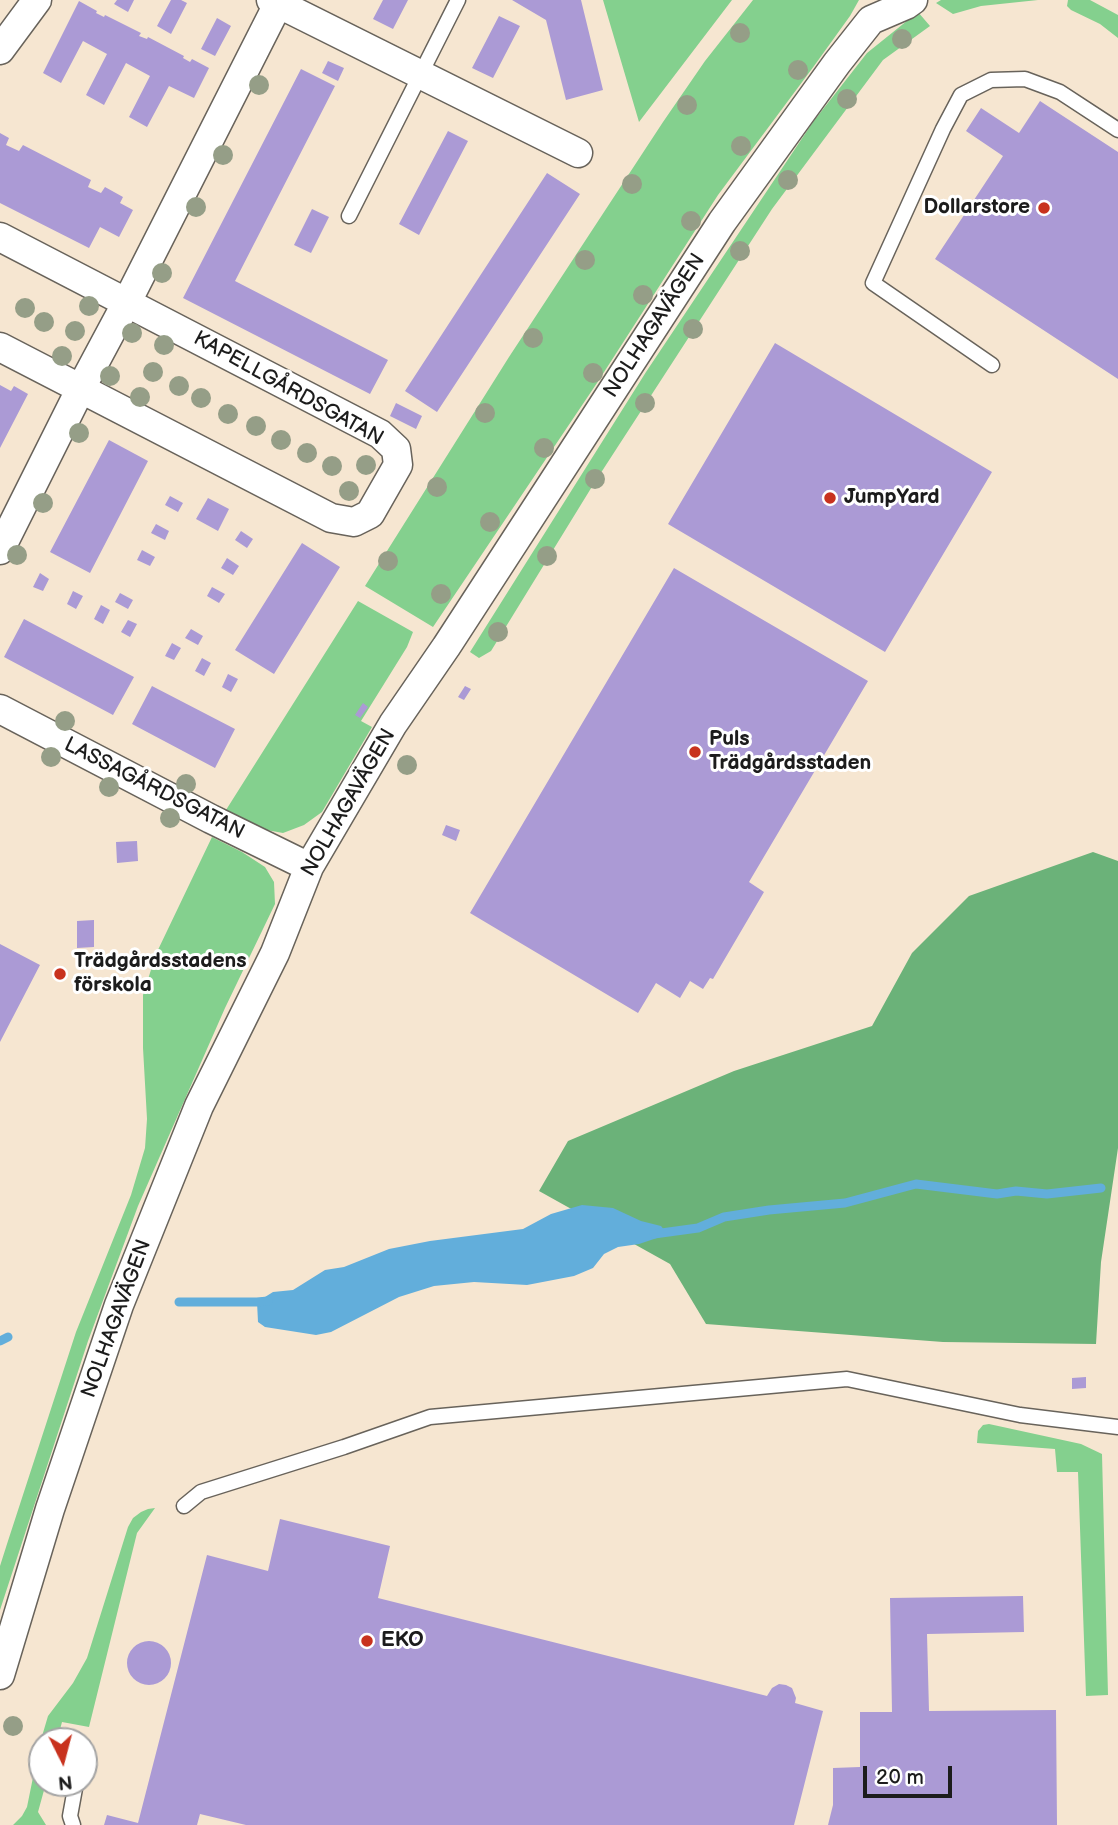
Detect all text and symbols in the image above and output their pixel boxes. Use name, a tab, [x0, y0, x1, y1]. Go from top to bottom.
place label: Dollarstore	[923, 195, 1030, 221]
marker: Dollarstore	[1036, 200, 1052, 216]
street label: NOLHAGAVÄGEN	[599, 249, 711, 403]
street label: KAPELLGÅRDSGATAN	[189, 326, 387, 452]
place label: JumpYard	[844, 485, 940, 511]
marker: JumpYard	[822, 490, 838, 506]
street label: NOLHAGAVÄGEN	[296, 725, 402, 881]
place label: Puls Trädgårdsstaden	[709, 727, 871, 777]
street label: LASSAGÅRDSGATAN	[60, 733, 248, 845]
marker: Puls Trädgårdsstaden	[687, 744, 703, 760]
place label: Trädgårdsstadens förskola	[74, 949, 247, 999]
marker: Trädgårdsstadens förskola	[52, 966, 68, 982]
street label: NOLHAGAVÄGEN	[77, 1236, 157, 1402]
place label: EKO	[381, 1628, 424, 1654]
marker: EKO	[359, 1633, 375, 1649]
north arrow	[28, 1727, 98, 1797]
scale bar	[866, 1752, 955, 1796]
text: 20 m	[876, 1765, 924, 1790]
text: N	[57, 1769, 73, 1794]

